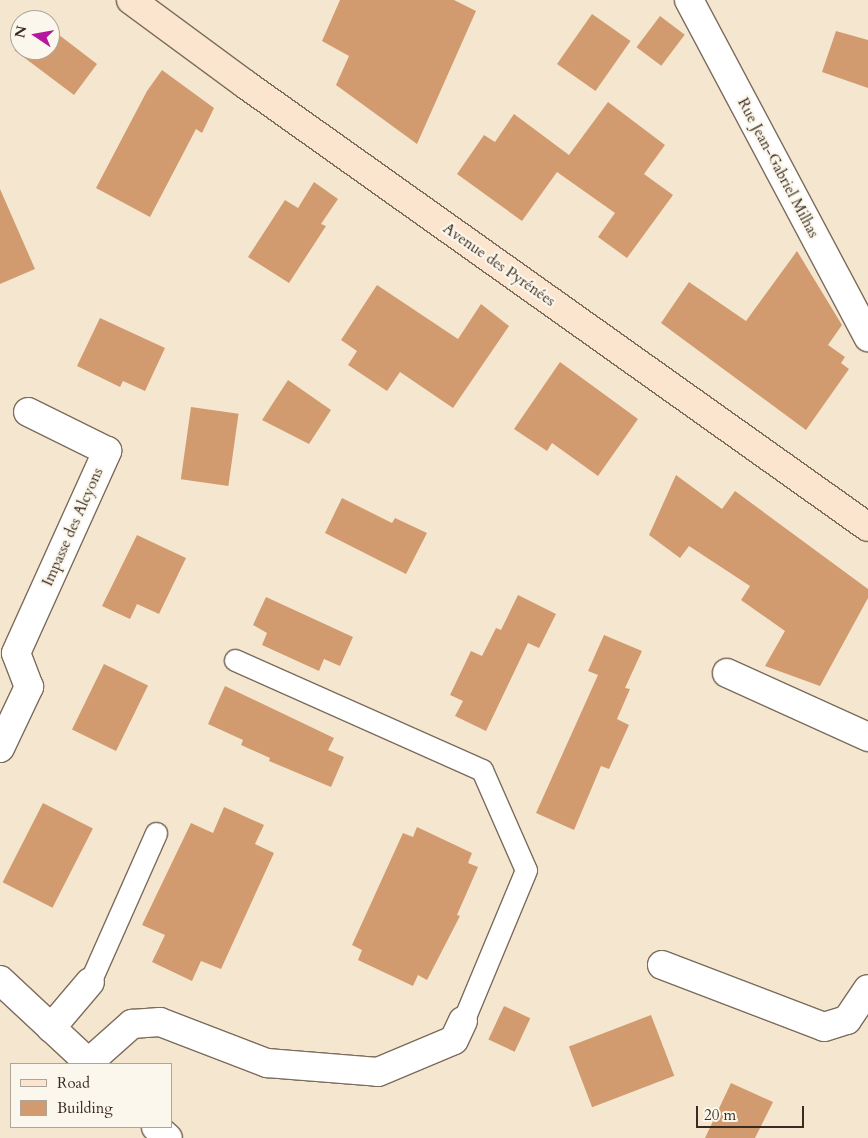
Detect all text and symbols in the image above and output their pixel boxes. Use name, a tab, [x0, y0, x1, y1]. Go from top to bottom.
north arrow	[10, 10, 60, 60]
text: N	[10, 24, 31, 40]
street label: Rue Jean-Gabriel Milhas	[734, 95, 822, 241]
street label: Avenue des Pyrénées	[439, 220, 559, 310]
street label: Impasse des Alcyons	[39, 465, 107, 589]
legend	[10, 1063, 172, 1128]
text: Road	[57, 1073, 90, 1093]
scale bar	[698, 1096, 806, 1128]
text: Building	[57, 1098, 113, 1118]
text: 20 m	[704, 1105, 736, 1125]

